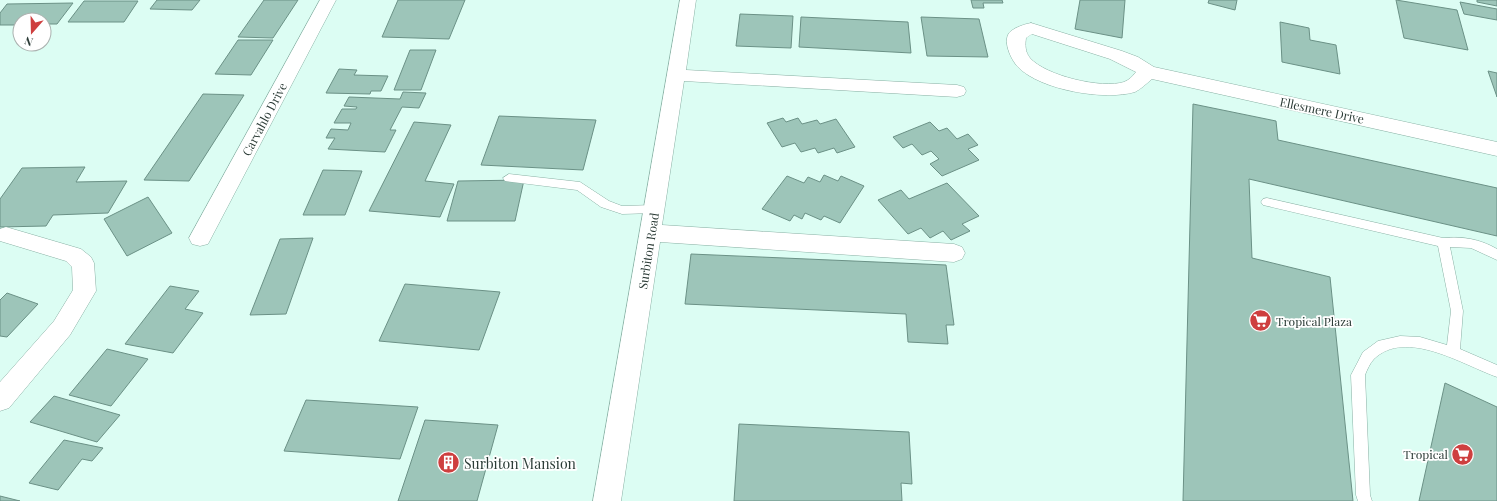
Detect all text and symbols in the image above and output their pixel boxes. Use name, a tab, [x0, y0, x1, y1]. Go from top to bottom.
north arrow	[12, 12, 52, 52]
text: N	[22, 33, 35, 50]
street label: Carvahlo Drive	[238, 80, 290, 158]
street label: Ellesmere Drive	[1278, 93, 1366, 127]
street label: Surbiton Road	[634, 212, 662, 290]
supermarket icon: Tropical Plaza	[1248, 308, 1274, 334]
place label: Tropical Plaza	[1276, 313, 1352, 329]
supermarket icon: Tropical	[1450, 441, 1476, 467]
place label: Tropical	[1403, 446, 1449, 462]
building icon: Surbiton Mansion	[436, 450, 462, 476]
place label: Surbiton Mansion	[464, 454, 577, 473]

